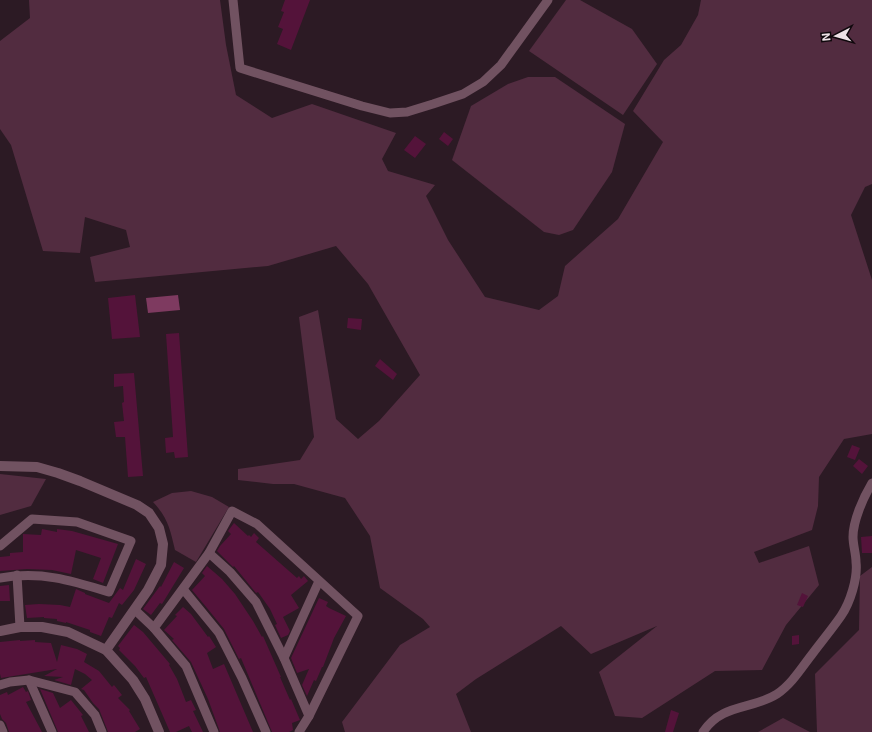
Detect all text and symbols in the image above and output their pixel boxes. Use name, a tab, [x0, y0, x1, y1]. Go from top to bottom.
north arrow	[816, 16, 856, 56]
text: N	[819, 32, 833, 42]

